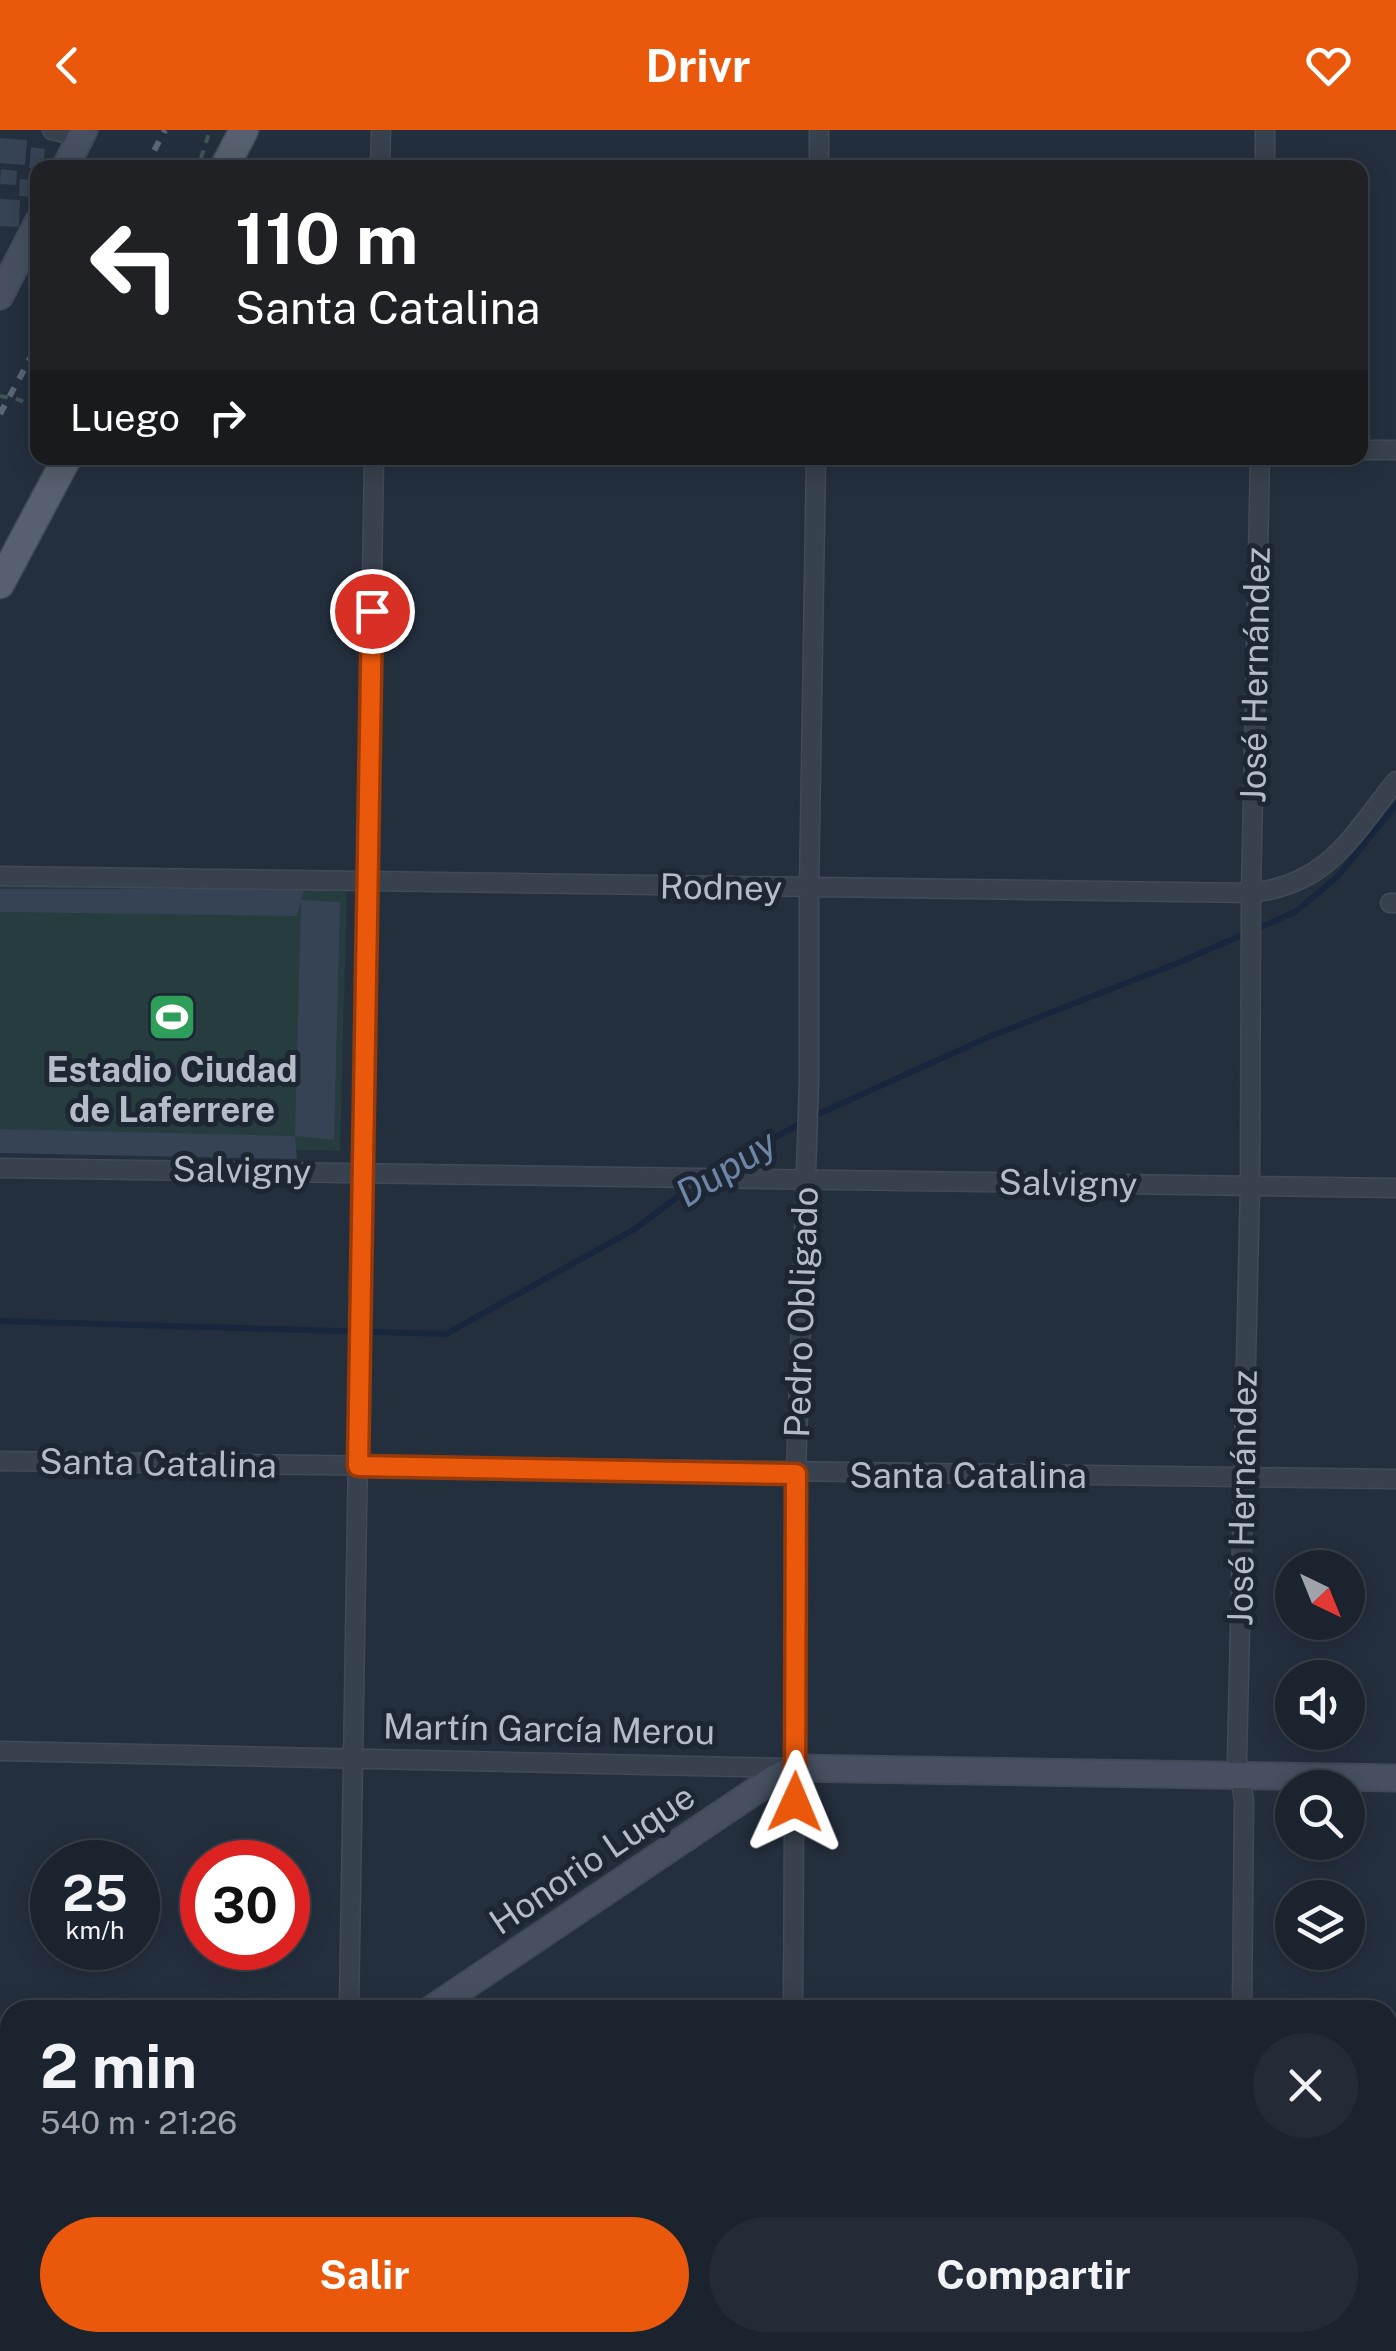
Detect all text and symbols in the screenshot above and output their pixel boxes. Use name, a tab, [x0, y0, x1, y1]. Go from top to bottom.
icon: back	[40, 38, 95, 93]
icon: heart	[1301, 38, 1356, 93]
text: Drivr	[646, 39, 750, 92]
text: 110 m	[235, 197, 419, 280]
icon: left	[70, 200, 200, 330]
text: Santa Catalina	[235, 281, 541, 334]
icon: right	[200, 390, 255, 445]
text: Luego	[70, 395, 180, 440]
street label: José Hernández	[1232, 547, 1278, 803]
pin	[330, 569, 415, 654]
icon: arrive	[345, 584, 400, 639]
street label: Rodney	[659, 865, 783, 909]
sports icon: Estadio Ciudad de Laferrere	[146, 991, 198, 1043]
place label: Estadio Ciudad de Laferrere	[46, 1049, 298, 1130]
water label: Dupuy	[668, 1120, 785, 1216]
street label: Salvigny	[172, 1148, 312, 1192]
street label: Salvigny	[998, 1161, 1138, 1205]
street label: Pedro Obligado	[776, 1186, 826, 1438]
street label: José Hernández	[1219, 1370, 1265, 1626]
street label: Santa Catalina	[39, 1440, 277, 1486]
street label: Santa Catalina	[849, 1455, 1087, 1496]
north arrow	[1275, 1550, 1365, 1640]
map controls	[1275, 1550, 1365, 1970]
button: sound	[1275, 1660, 1365, 1750]
street label: Martín García Merou	[383, 1706, 715, 1752]
position arrow	[743, 1750, 847, 1854]
button: search	[1275, 1770, 1365, 1860]
street label: Honorio Luque	[482, 1775, 702, 1943]
speed limit sign: 30	[180, 1840, 310, 1970]
text: 25	[62, 1863, 128, 1922]
button: layers	[1275, 1880, 1365, 1970]
text: km/h	[66, 1915, 124, 1945]
text: 2 min	[40, 2031, 197, 2102]
button: close	[1253, 2033, 1358, 2138]
text: 540 m · 21:26	[40, 2104, 237, 2141]
button: Salir	[40, 2217, 689, 2332]
button: Compartir	[709, 2217, 1358, 2332]

